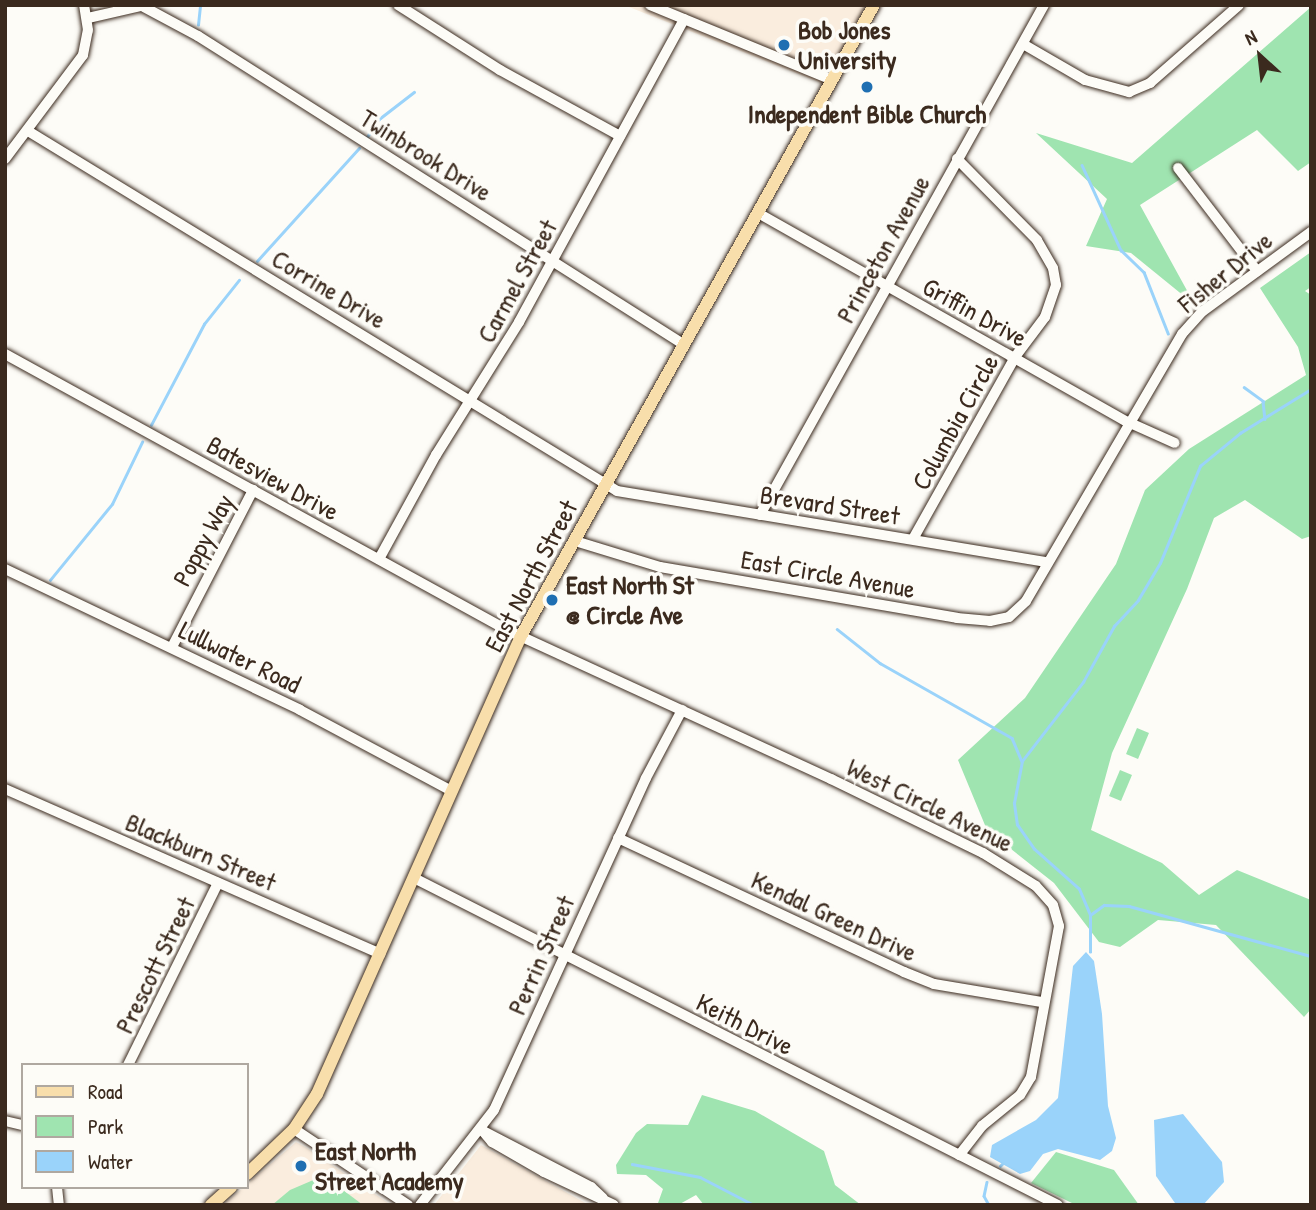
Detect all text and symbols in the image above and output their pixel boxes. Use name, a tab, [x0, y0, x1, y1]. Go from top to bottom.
place label: Bob Jones University	[798, 14, 896, 76]
north arrow	[1225, 21, 1295, 91]
text: N	[1240, 23, 1261, 51]
marker: Bob Jones University	[776, 37, 792, 53]
marker: Independent Bible Church	[859, 79, 875, 95]
place label: Independent Bible Church	[748, 98, 986, 130]
street label: Twinbrook Drive	[354, 102, 498, 208]
street label: Princeton Avenue	[830, 170, 936, 328]
street label: Carmel Street	[470, 214, 564, 348]
street label: Fisher Drive	[1172, 225, 1278, 319]
street label: Corrine Drive	[266, 243, 392, 335]
street label: Griffin Drive	[917, 271, 1033, 353]
street label: Columbia Circle	[905, 349, 1005, 495]
street label: Batesview Drive	[202, 429, 344, 527]
street label: Brevard Street	[758, 479, 902, 531]
street label: Poppy Way	[166, 489, 240, 591]
street label: East North Street	[478, 495, 584, 657]
street label: East Circle Avenue	[739, 543, 917, 605]
place label: East North St @ Circle Ave	[566, 569, 694, 630]
marker: East North St @ Circle Ave	[544, 592, 560, 608]
street label: Lullwater Road	[174, 614, 306, 700]
street label: West Circle Avenue	[842, 751, 1018, 859]
street label: Blackburn Street	[121, 806, 281, 898]
street label: Kendal Green Drive	[746, 864, 922, 968]
street label: Perrin Street	[501, 891, 581, 1019]
street label: Prescott Street	[109, 892, 201, 1038]
street label: Keith Drive	[691, 986, 799, 1062]
legend	[21, 1063, 248, 1189]
text: Road	[88, 1077, 122, 1106]
text: Park	[88, 1112, 123, 1141]
place label: East North Street Academy	[315, 1135, 464, 1196]
text: Water	[88, 1147, 133, 1176]
marker: East North Street Academy	[293, 1158, 309, 1174]

